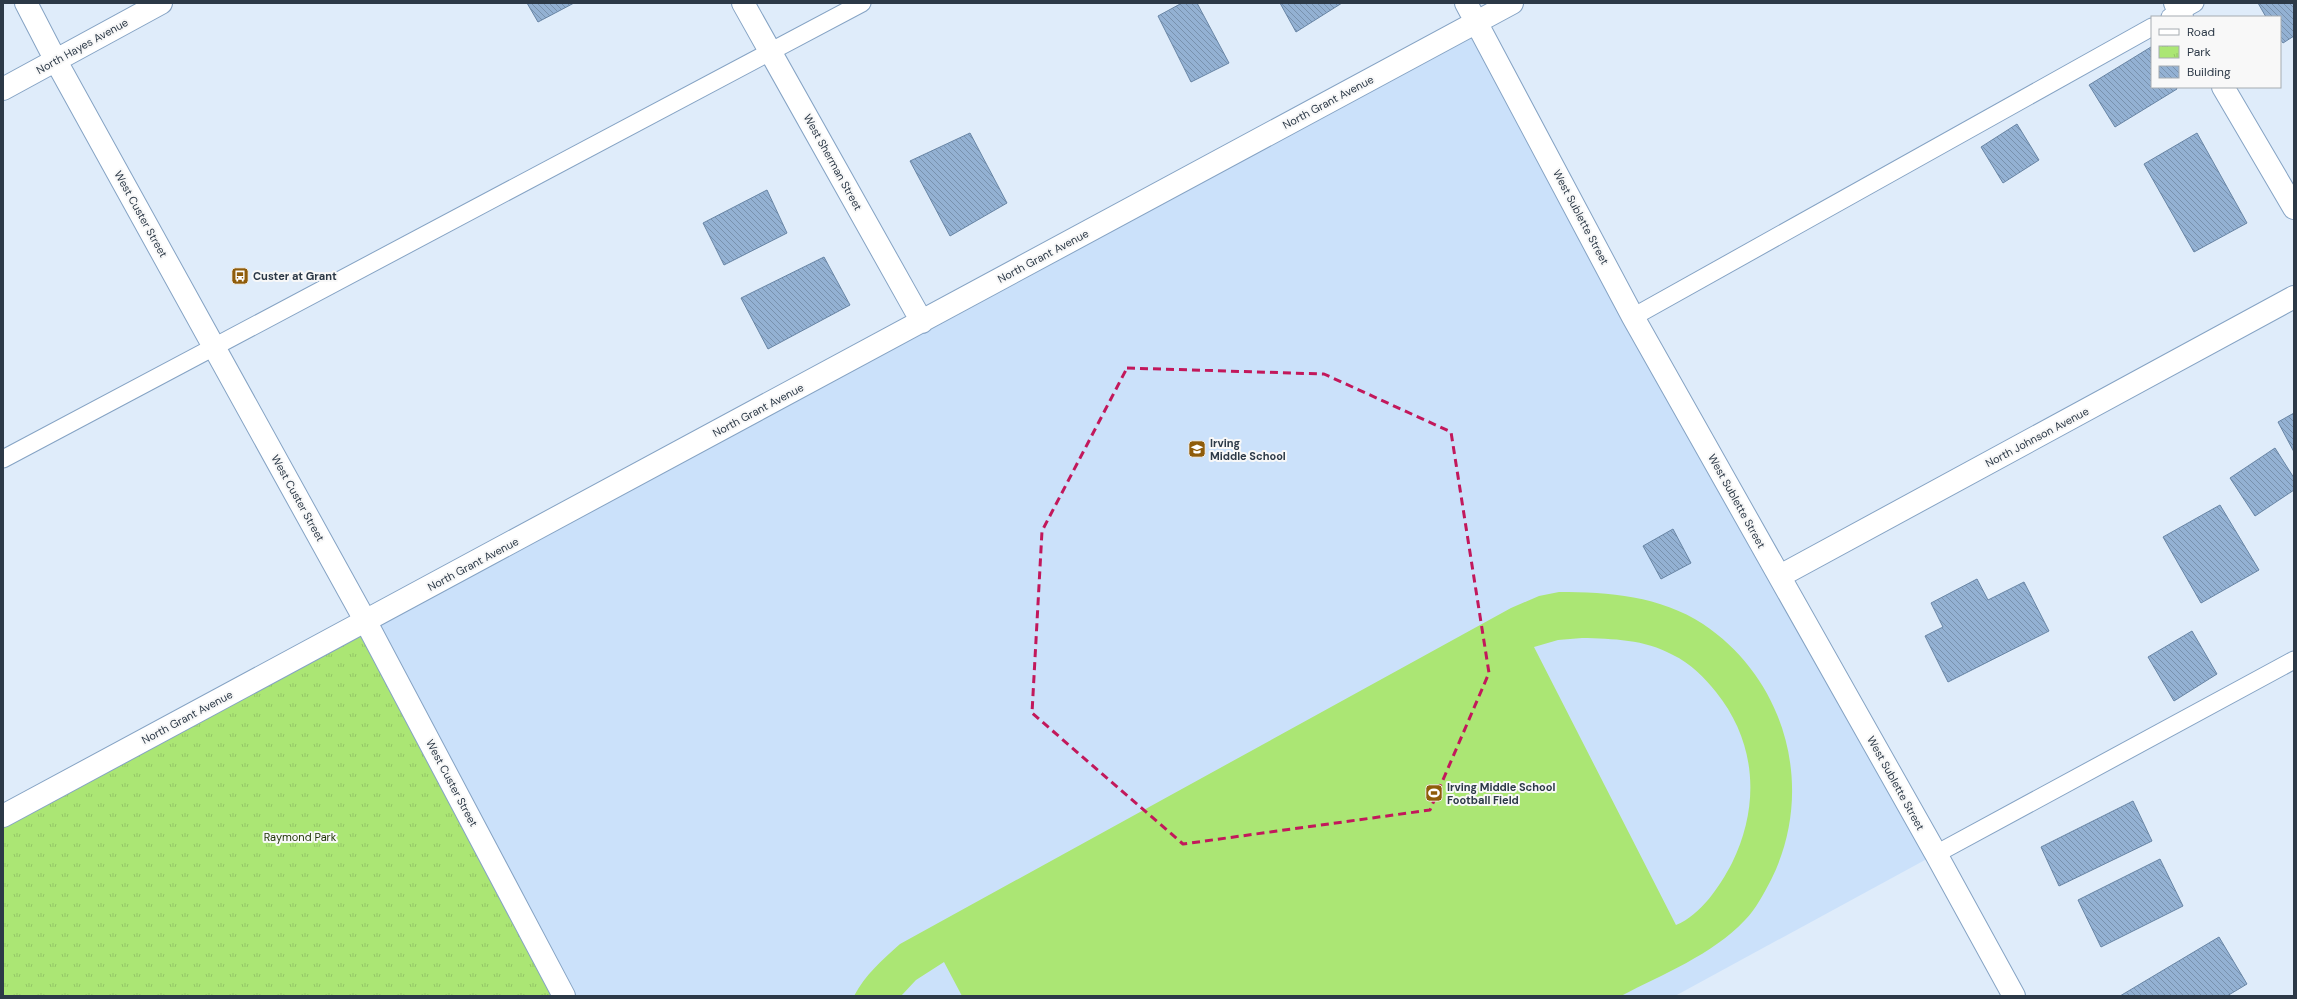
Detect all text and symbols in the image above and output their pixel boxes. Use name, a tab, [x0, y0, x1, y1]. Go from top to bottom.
street label: North Hayes Avenue	[34, 15, 130, 77]
legend	[2151, 16, 2281, 88]
text: Road	[2187, 24, 2215, 40]
text: Park	[2187, 44, 2211, 60]
text: Building	[2187, 64, 2231, 80]
street label: North Grant Avenue	[1280, 72, 1376, 132]
street label: West Sherman Street	[801, 111, 865, 213]
street label: West Sublette Street	[1550, 167, 1612, 267]
street label: West Custer Street	[111, 168, 171, 260]
street label: North Grant Avenue	[995, 226, 1091, 286]
bus stop icon: Custer at Grant	[230, 266, 250, 286]
place label: Custer at Grant	[253, 269, 337, 283]
street label: North Grant Avenue	[710, 380, 806, 440]
street label: North Johnson Avenue	[1983, 404, 2091, 470]
place label: Irving Middle School	[1210, 436, 1286, 463]
school or university icon: Irving Middle School	[1187, 439, 1207, 459]
street label: West Sublette Street	[1705, 451, 1769, 551]
street label: West Custer Street	[268, 452, 328, 544]
street label: North Grant Avenue	[425, 534, 521, 594]
street label: North Grant Avenue	[139, 687, 235, 747]
street label: West Sublette Street	[1864, 733, 1928, 833]
street label: West Custer Street	[423, 737, 481, 829]
place label: Irving Middle School Football Field	[1447, 780, 1556, 807]
sports icon: Irving Middle School Football Field	[1424, 783, 1444, 803]
park label: Raymond Park	[264, 830, 337, 844]

